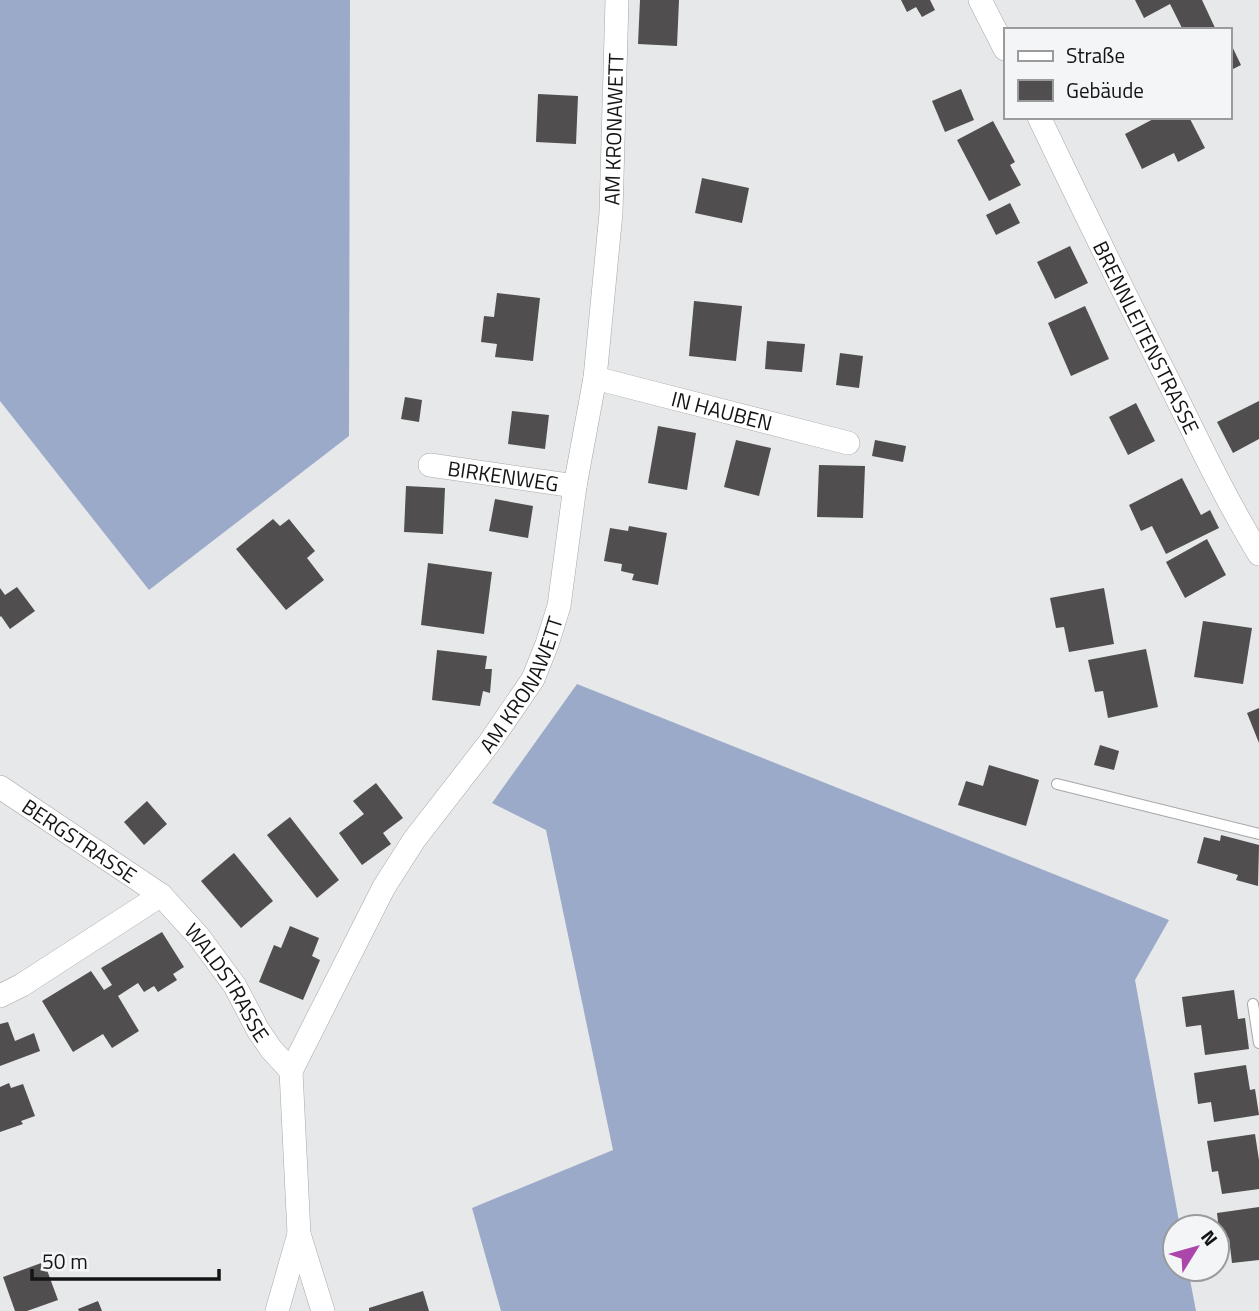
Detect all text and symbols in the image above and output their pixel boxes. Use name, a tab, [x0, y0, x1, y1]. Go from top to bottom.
legend	[1004, 28, 1231, 119]
text: Straße	[1066, 39, 1125, 71]
street label: AM KRONAWETT	[595, 53, 631, 206]
text: Gebäude	[1066, 74, 1144, 106]
street label: BRENNLEITENSTRASSE	[1085, 235, 1208, 439]
street label: IN HAUBEN	[668, 382, 776, 439]
street label: BIRKENWEG	[446, 452, 561, 499]
street label: AM KRONAWETT	[471, 612, 571, 760]
street label: BERGSTRASSE	[16, 790, 144, 891]
street label: WALDSTRASSE	[177, 915, 278, 1048]
north arrow	[1161, 1213, 1231, 1283]
text: N	[1194, 1223, 1226, 1251]
scale bar	[32, 1238, 219, 1282]
text: 50 m	[42, 1245, 88, 1277]

